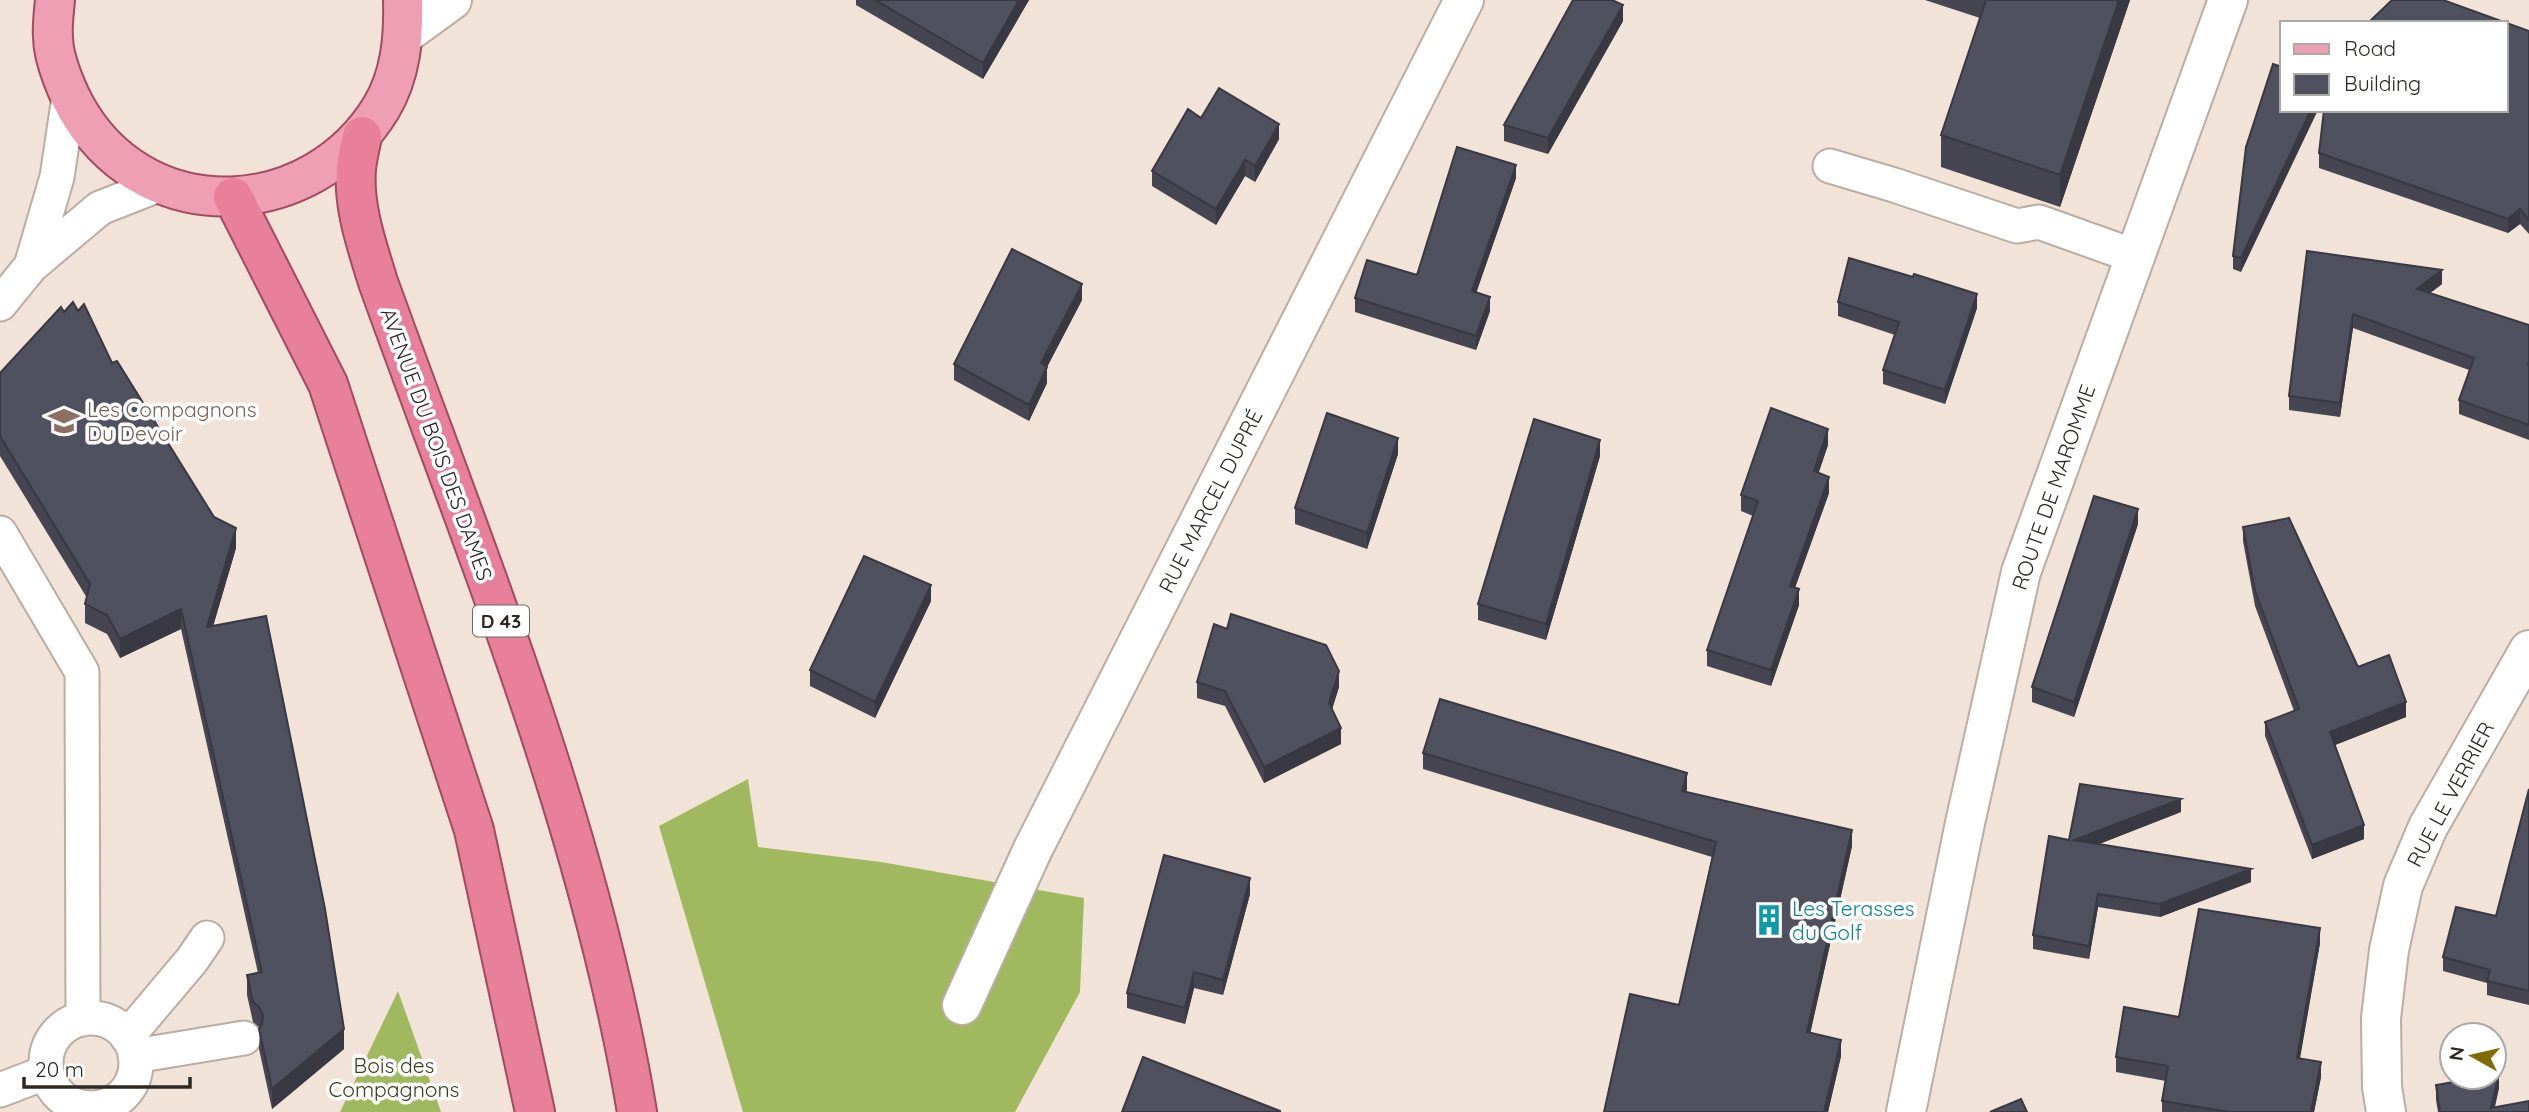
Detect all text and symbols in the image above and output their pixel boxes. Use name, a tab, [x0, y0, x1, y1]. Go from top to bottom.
legend	[2280, 21, 2508, 112]
text: Road	[2344, 35, 2396, 61]
text: Building	[2344, 70, 2421, 96]
street label: AVENUE DU BOIS DES DAMES	[376, 304, 498, 584]
street label: ROUTE DE MAROMME	[2006, 381, 2100, 593]
place label: Les Compagnons Du Devoir	[87, 396, 257, 446]
school or university icon: Les Compagnons Du Devoir	[47, 404, 81, 438]
street label: RUE MARCEL DUPRÉ	[1152, 405, 1268, 597]
road number: D 43	[473, 606, 529, 636]
street label: RUE LE VERRIER	[2401, 717, 2499, 871]
place label: Les Terasses du Golf	[1792, 895, 1915, 945]
building icon: Les Terasses du Golf	[1752, 903, 1786, 937]
north arrow	[2438, 1021, 2508, 1091]
text: N	[2443, 1045, 2469, 1062]
scale bar	[24, 1046, 191, 1090]
park label: Bois des Compagnons	[329, 1052, 459, 1102]
text: 20 m	[35, 1056, 84, 1082]

